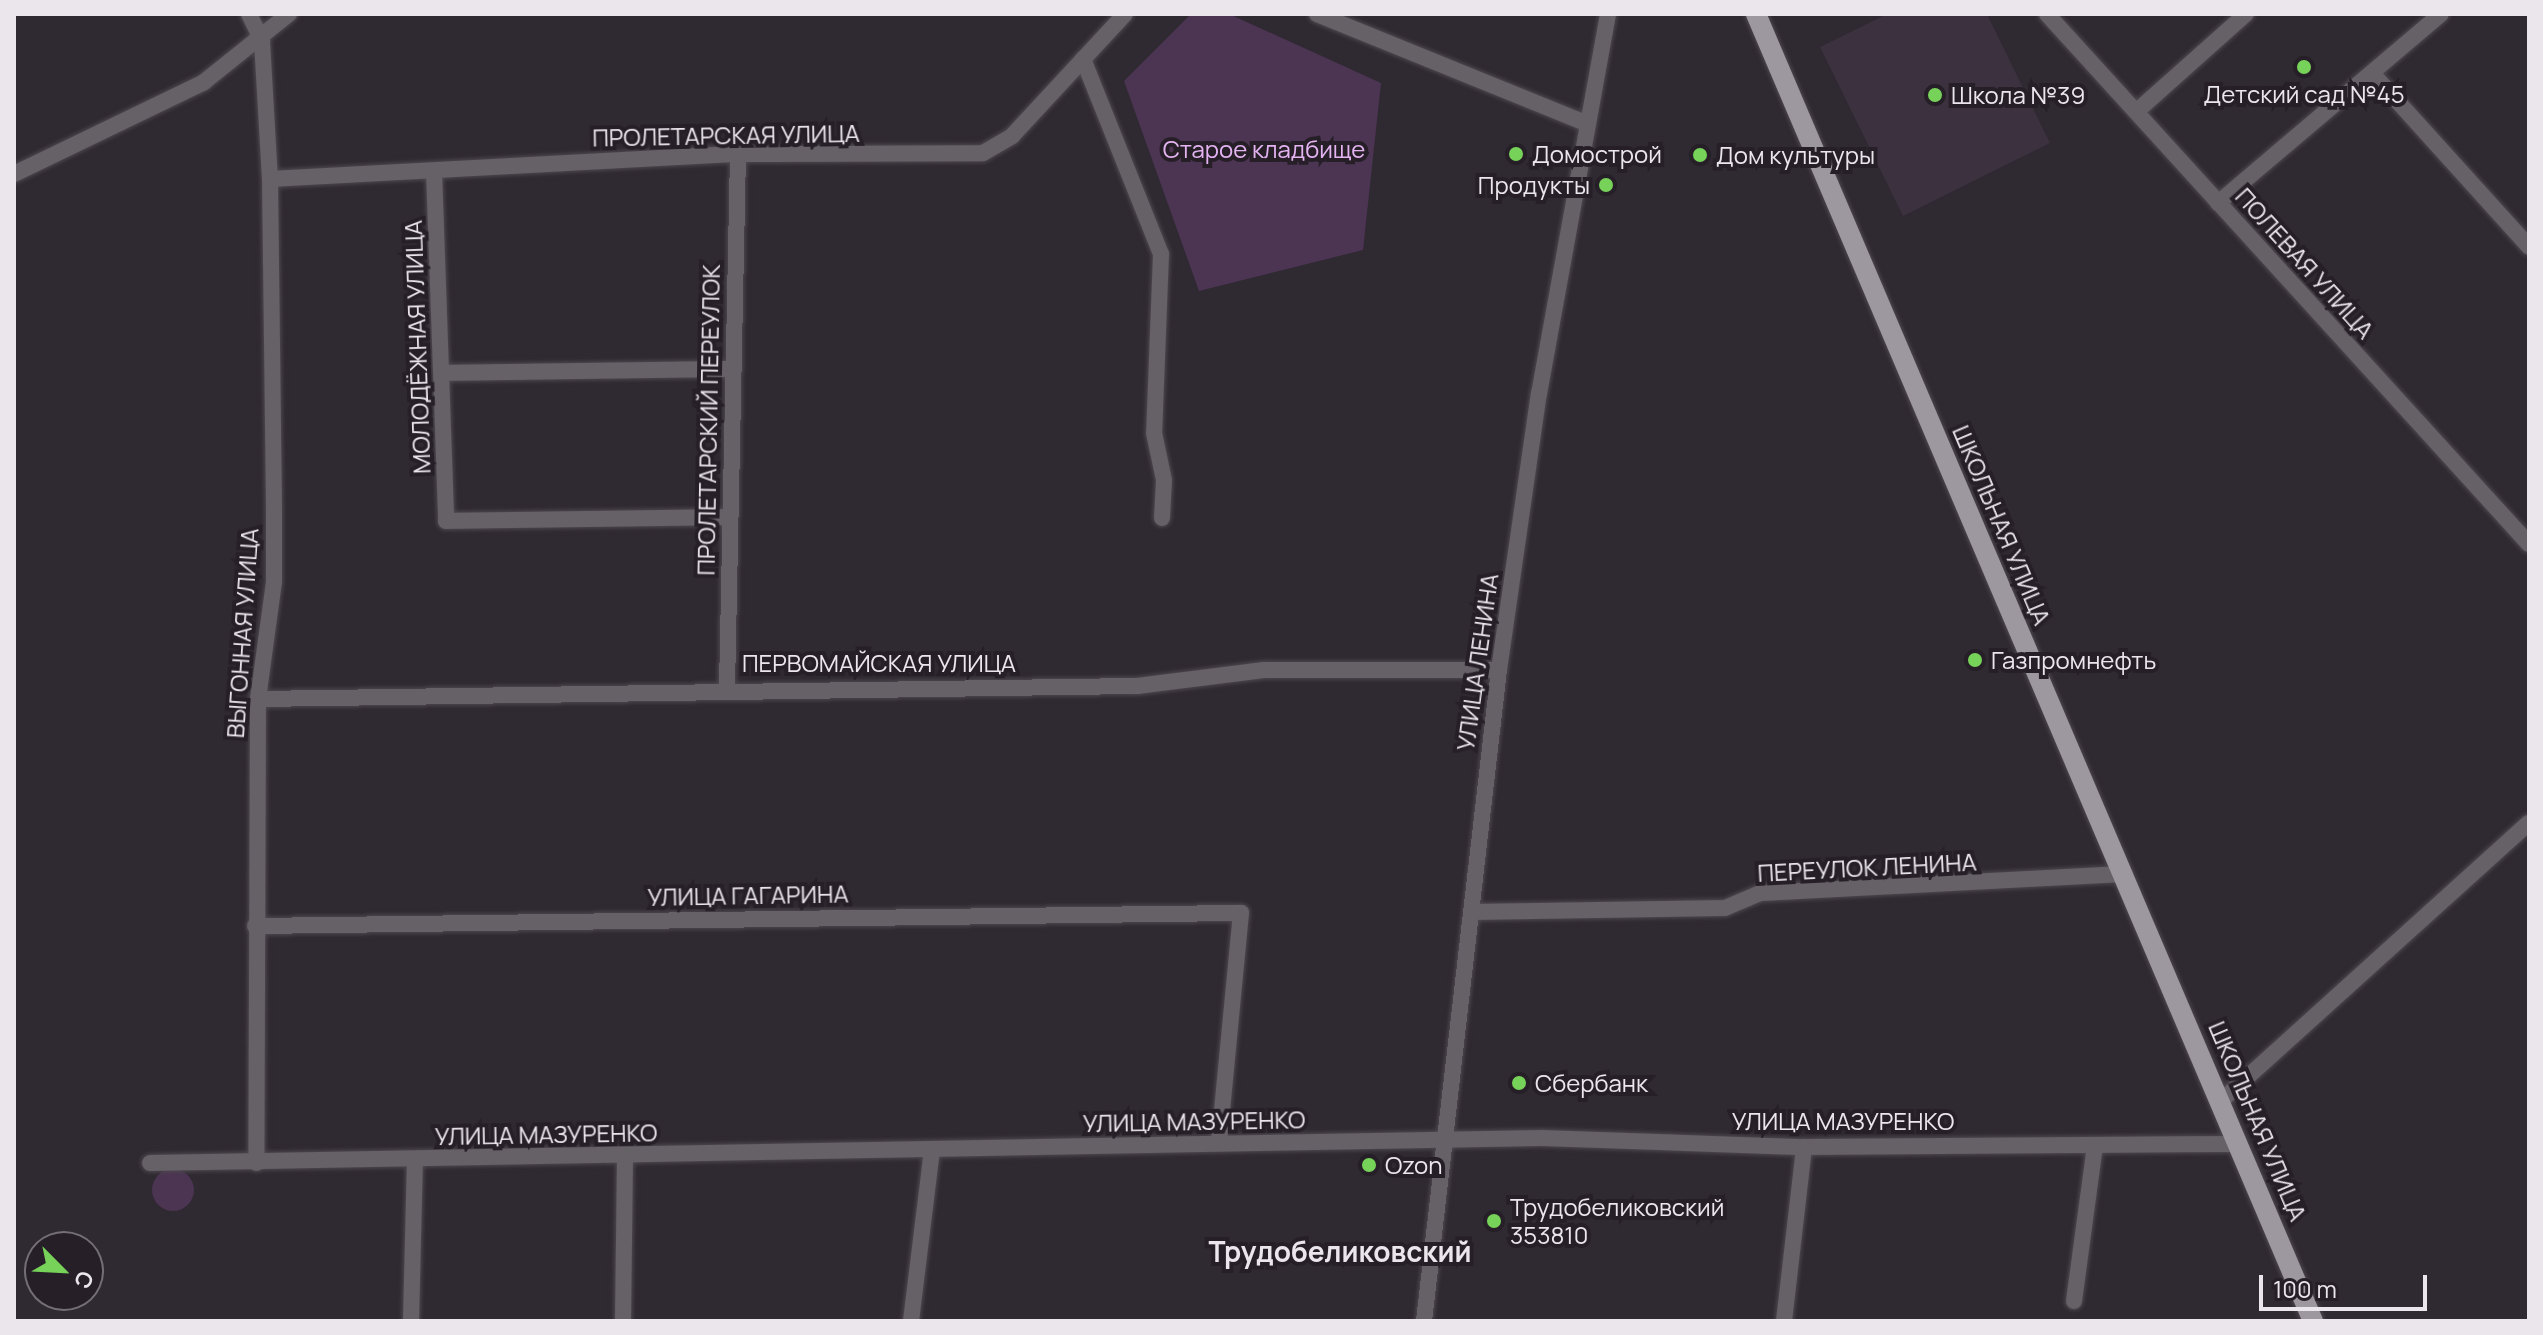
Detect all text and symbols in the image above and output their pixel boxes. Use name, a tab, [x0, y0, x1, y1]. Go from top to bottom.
marker: Детский сад №45	[2295, 58, 2313, 76]
place label: Детский сад №45	[2203, 80, 2405, 108]
place label: Школа №39	[1951, 81, 2085, 109]
marker: Школа №39	[1926, 86, 1944, 104]
street label: ПРОЛЕТАРСКАЯ УЛИЦА	[592, 118, 860, 152]
park label: Старое кладбище	[1163, 135, 1365, 163]
place label: Домострой	[1532, 140, 1662, 168]
place label: Дом культуры	[1716, 141, 1875, 169]
marker: Домострой	[1507, 145, 1525, 163]
marker: Дом культуры	[1691, 146, 1709, 164]
place label: Продукты	[1478, 171, 1590, 199]
marker: Продукты	[1597, 176, 1615, 194]
street label: ПОЛЕВАЯ УЛИЦА	[2230, 182, 2380, 344]
street label: МОЛОДЁЖНАЯ УЛИЦА	[398, 220, 436, 474]
street label: ПРОЛЕТАРСКИЙ ПЕРЕУЛОК	[691, 264, 725, 576]
street label: ШКОЛЬНАЯ УЛИЦА	[1947, 421, 2057, 629]
street label: ВЫГОННАЯ УЛИЦА	[220, 527, 264, 739]
street label: УЛИЦА ЛЕНИНА	[1450, 572, 1504, 752]
place label: Газпромнефть	[1991, 646, 2156, 674]
street label: ПЕРВОМАЙСКАЯ УЛИЦА	[742, 649, 1016, 677]
marker: Газпромнефть	[1966, 651, 1984, 669]
street label: ПЕРЕУЛОК ЛЕНИНА	[1756, 847, 1978, 887]
street label: УЛИЦА ГАГАРИНА	[647, 879, 849, 911]
street label: ШКОЛЬНАЯ УЛИЦА	[2203, 1017, 2313, 1225]
place label: Сбербанк	[1535, 1069, 1648, 1097]
marker: Сбербанк	[1510, 1074, 1528, 1092]
street label: УЛИЦА МАЗУРЕНКО	[1082, 1105, 1306, 1137]
street label: УЛИЦА МАЗУРЕНКО	[1732, 1107, 1954, 1135]
street label: УЛИЦА МАЗУРЕНКО	[434, 1118, 658, 1150]
place label: Ozon	[1385, 1151, 1443, 1179]
marker: Ozon	[1360, 1156, 1378, 1174]
place label: Трудобеликовский 353810	[1510, 1193, 1724, 1249]
marker: Трудобеликовский 353810	[1485, 1212, 1503, 1230]
north arrow	[24, 1231, 104, 1311]
district label: Трудобеликовский	[1209, 1234, 1471, 1268]
scale bar	[2263, 1259, 2431, 1309]
text: С	[67, 1266, 101, 1293]
text: 100 m	[2273, 1272, 2337, 1305]

